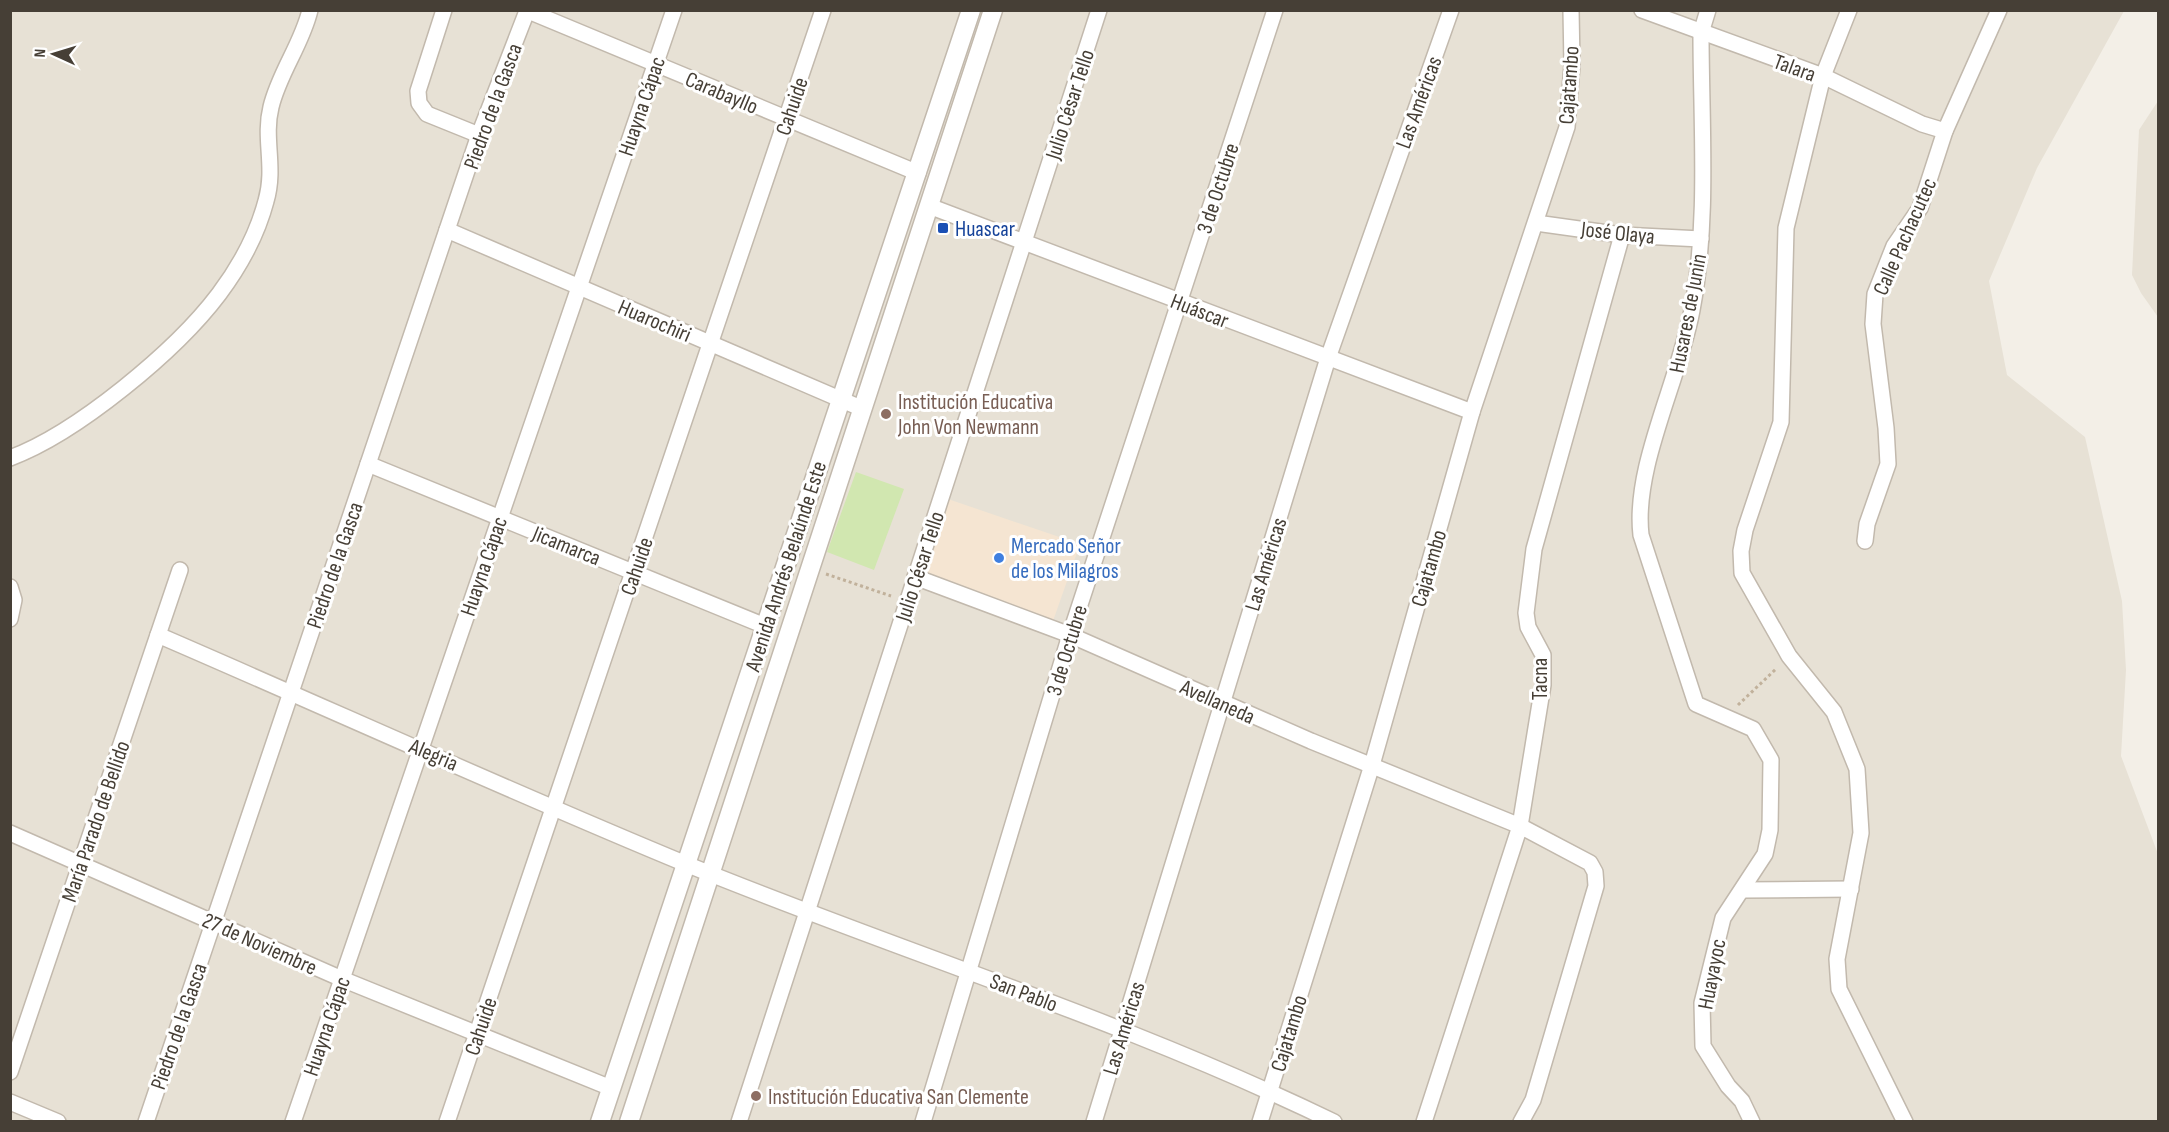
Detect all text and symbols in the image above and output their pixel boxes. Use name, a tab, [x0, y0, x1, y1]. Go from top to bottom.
north arrow	[24, 24, 84, 84]
street label: Piedro de la Gasca	[458, 40, 529, 173]
street label: Cajatambo	[1553, 45, 1586, 125]
street label: Julio César Tello	[1040, 46, 1101, 164]
text: N	[31, 48, 50, 58]
street label: Talara	[1770, 48, 1819, 88]
street label: Huayna Cápac	[613, 53, 672, 160]
street label: Las Américas	[1390, 53, 1449, 152]
street label: Carabayllo	[681, 66, 762, 121]
street label: Cahuide	[770, 74, 815, 139]
street label: 3 de Octubre	[1191, 140, 1246, 237]
street label: Calle Pachacutec	[1867, 174, 1943, 299]
place label: Huascar	[955, 216, 1015, 243]
street label: José Olaya	[1579, 216, 1656, 251]
marker: Huascar	[936, 221, 950, 235]
street label: Husares de Junin	[1664, 251, 1713, 375]
street label: Huáscar	[1167, 288, 1232, 335]
street label: Huarochiri	[614, 294, 695, 349]
place label: Institución Educativa John Von Newmann	[897, 389, 1053, 441]
marker: Institución Educativa John Von Newmann	[879, 407, 893, 421]
street label: Avenida Andrés Belaúnde Este	[739, 458, 833, 676]
street label: Piedro de la Gasca	[301, 499, 370, 632]
street label: Julio César Tello	[890, 508, 951, 626]
street label: Huayna Cápac	[455, 513, 514, 620]
street label: Las Américas	[1239, 514, 1293, 614]
street label: Jicamarca	[527, 520, 604, 572]
street label: Cajatambo	[1406, 527, 1453, 610]
place label: Mercado Señor de los Milagros	[1011, 533, 1121, 585]
street label: Cahuide	[615, 534, 660, 599]
marker: Mercado Señor de los Milagros	[992, 551, 1006, 565]
street label: 3 de Octubre	[1041, 602, 1094, 699]
street label: Tacna	[1527, 658, 1554, 700]
street label: Avellaneda	[1175, 674, 1259, 731]
street label: Alegria	[404, 733, 462, 778]
street label: María Parado de Bellido	[56, 737, 137, 906]
street label: 27 de Noviembre	[198, 907, 321, 982]
street label: Huayayoc	[1692, 937, 1733, 1012]
street label: Piedro de la Gasca	[145, 960, 214, 1093]
street label: San Pablo	[986, 968, 1061, 1019]
street label: Huayna Cápac	[298, 973, 357, 1080]
street label: Las Américas	[1097, 978, 1151, 1078]
street label: Cajatambo	[1265, 992, 1314, 1075]
street label: Cahuide	[459, 994, 504, 1059]
place label: Institución Educativa San Clemente	[768, 1084, 1029, 1111]
marker: Institución Educativa San Clemente	[749, 1089, 763, 1103]

